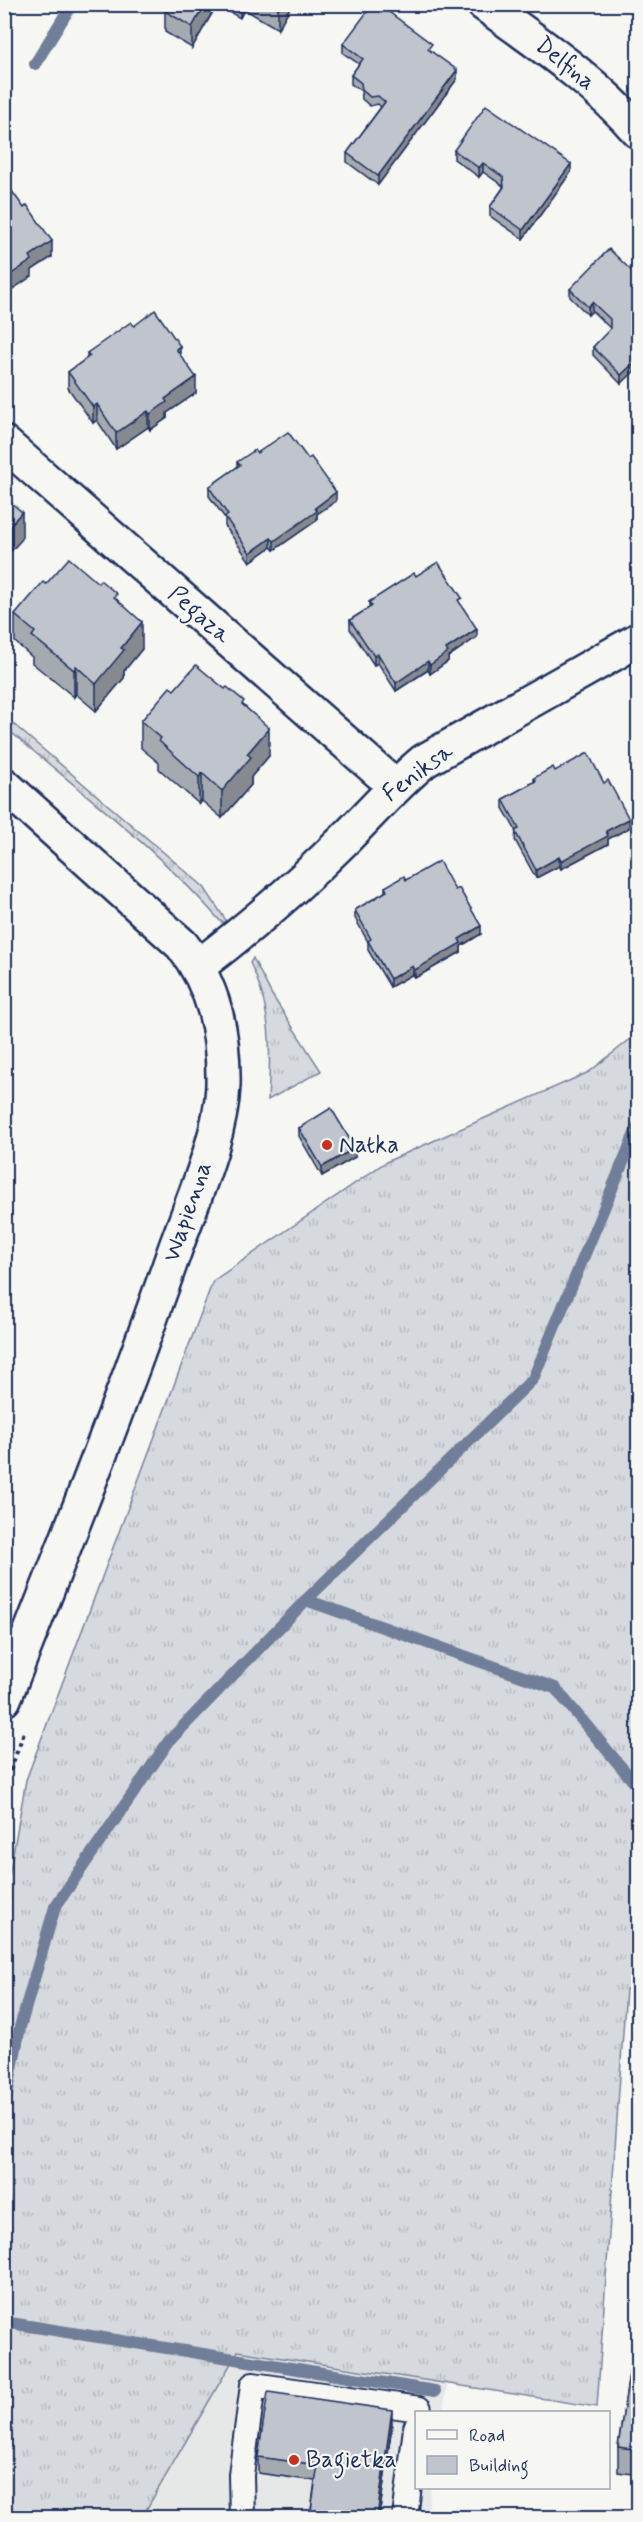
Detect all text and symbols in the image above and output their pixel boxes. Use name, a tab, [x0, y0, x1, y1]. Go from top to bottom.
street label: Delfina	[528, 30, 602, 98]
street label: Pegaza	[159, 579, 237, 654]
street label: Feniksa	[377, 736, 460, 810]
place label: Natka	[339, 1130, 399, 1161]
marker: Natka	[320, 1138, 334, 1152]
street label: Wapienna	[156, 1158, 220, 1266]
legend	[415, 2411, 610, 2489]
text: Road	[469, 2424, 505, 2448]
place label: Bagietka	[306, 2445, 397, 2479]
marker: Bagietka	[287, 2453, 301, 2467]
text: Building	[469, 2454, 529, 2480]

